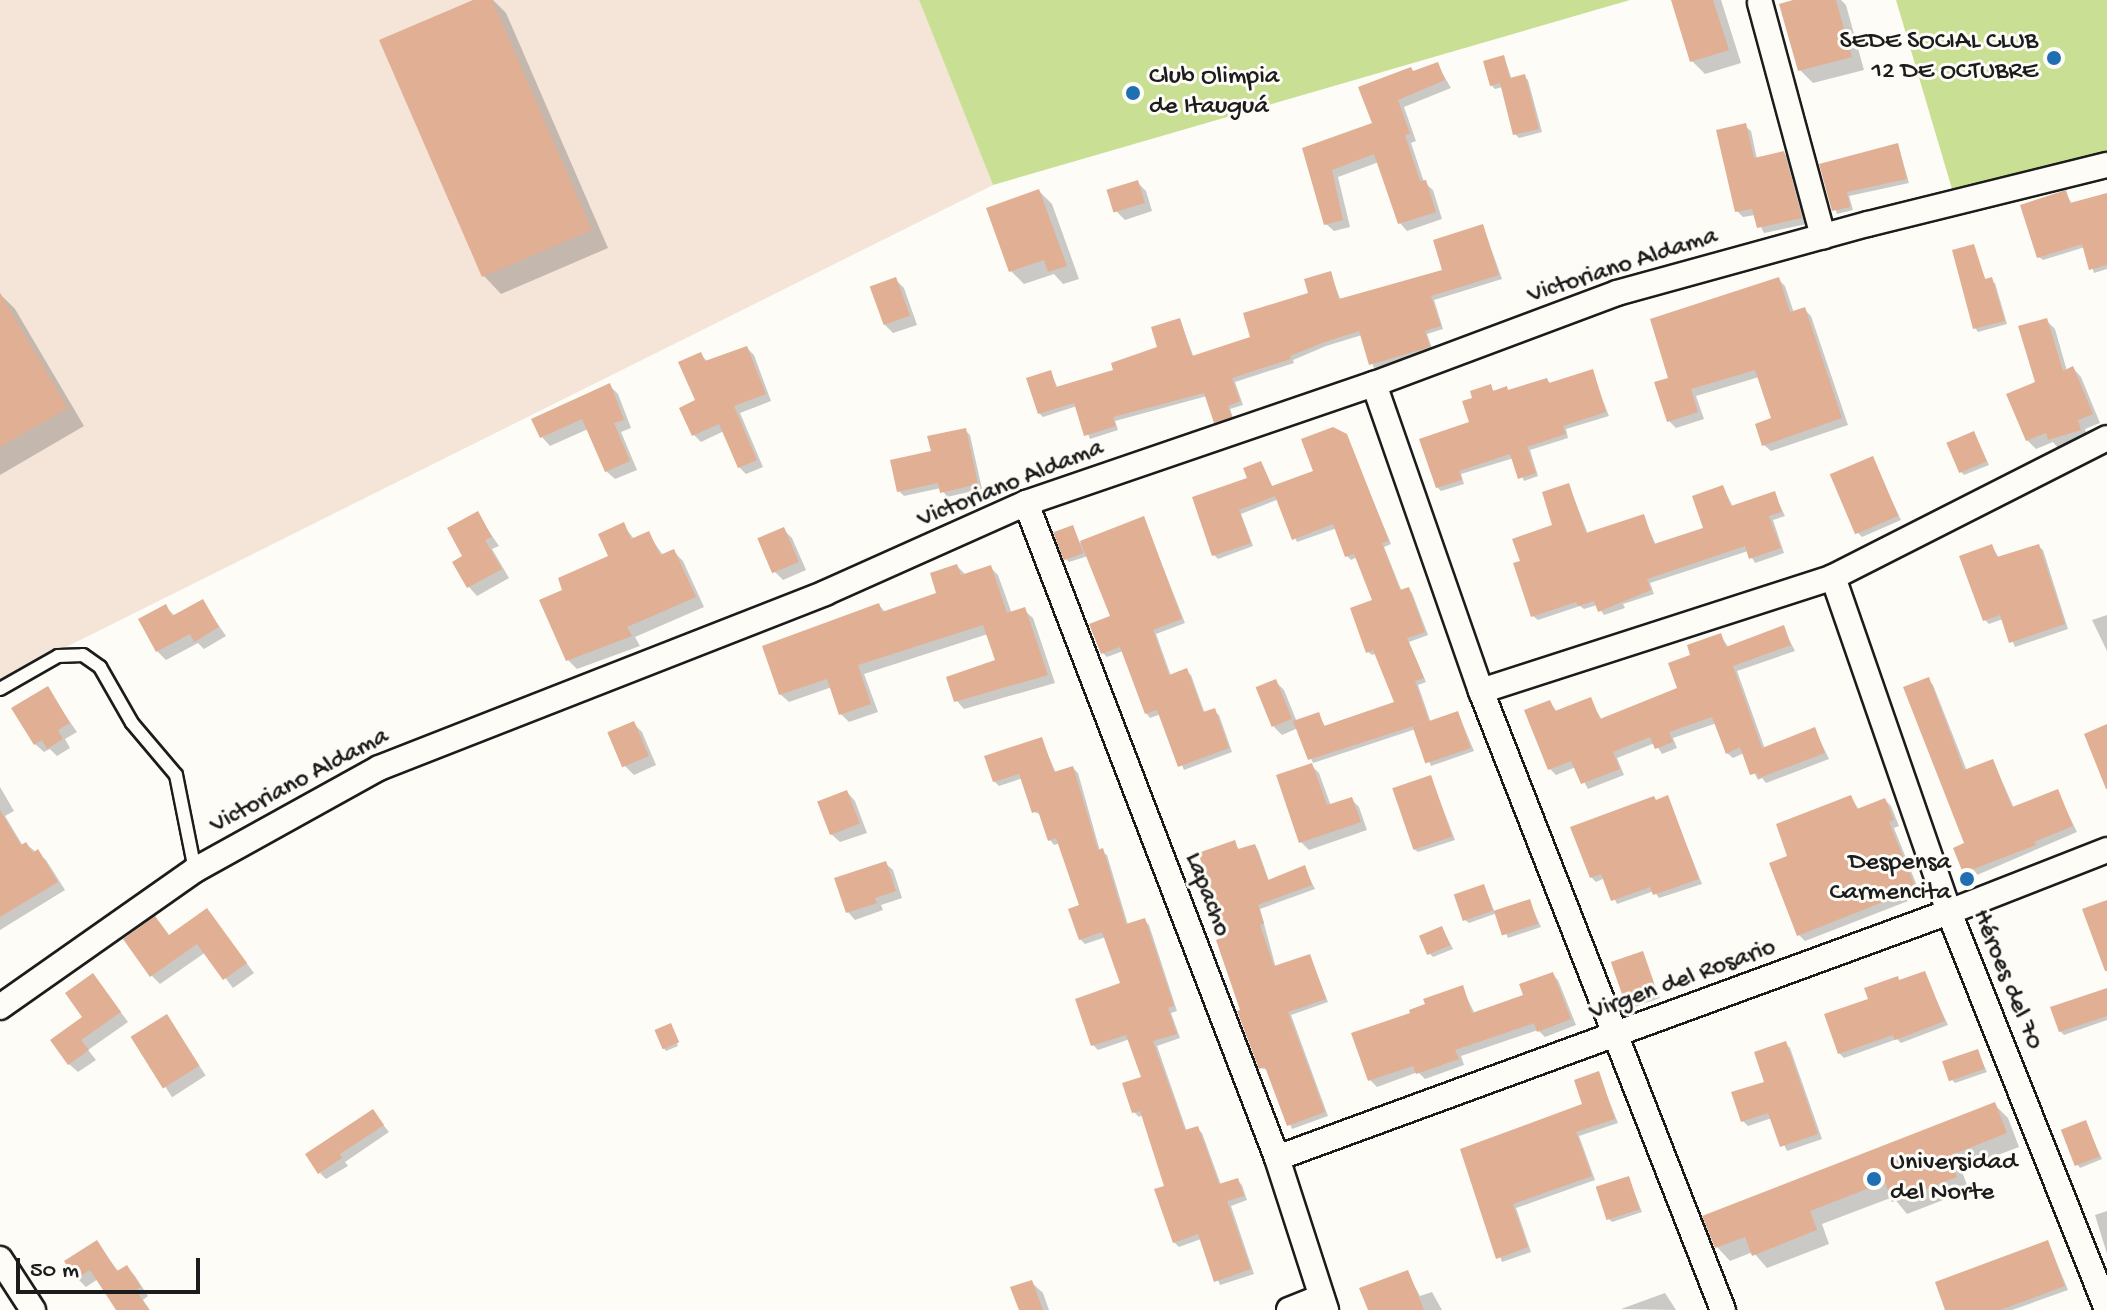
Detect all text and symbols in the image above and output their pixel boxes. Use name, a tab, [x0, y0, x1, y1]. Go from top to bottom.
place label: SEDE SOCIAL CLUB 12 DE OCTUBRE	[1839, 27, 2038, 88]
marker: SEDE SOCIAL CLUB 12 DE OCTUBRE	[2045, 49, 2063, 67]
place label: Club Olimpia de Itauguá	[1149, 62, 1279, 124]
marker: Club Olimpia de Itauguá	[1124, 84, 1142, 102]
street label: Victoriano Aldama	[1524, 222, 1722, 312]
street label: Victoriano Aldama	[913, 433, 1109, 537]
street label: Victoriano Aldama	[205, 722, 395, 842]
place label: Despensa Carmencita	[1830, 848, 1951, 910]
street label: Lapacho	[1176, 849, 1236, 941]
marker: Despensa Carmencita	[1958, 870, 1976, 888]
street label: Héroes del 70	[1964, 905, 2048, 1055]
street label: Virgen del Rosario	[1586, 933, 1780, 1029]
place label: Universidad del Norte	[1890, 1148, 2017, 1210]
marker: Universidad del Norte	[1865, 1170, 1883, 1188]
scale bar	[20, 1242, 204, 1292]
text: 50 m	[30, 1257, 79, 1286]

